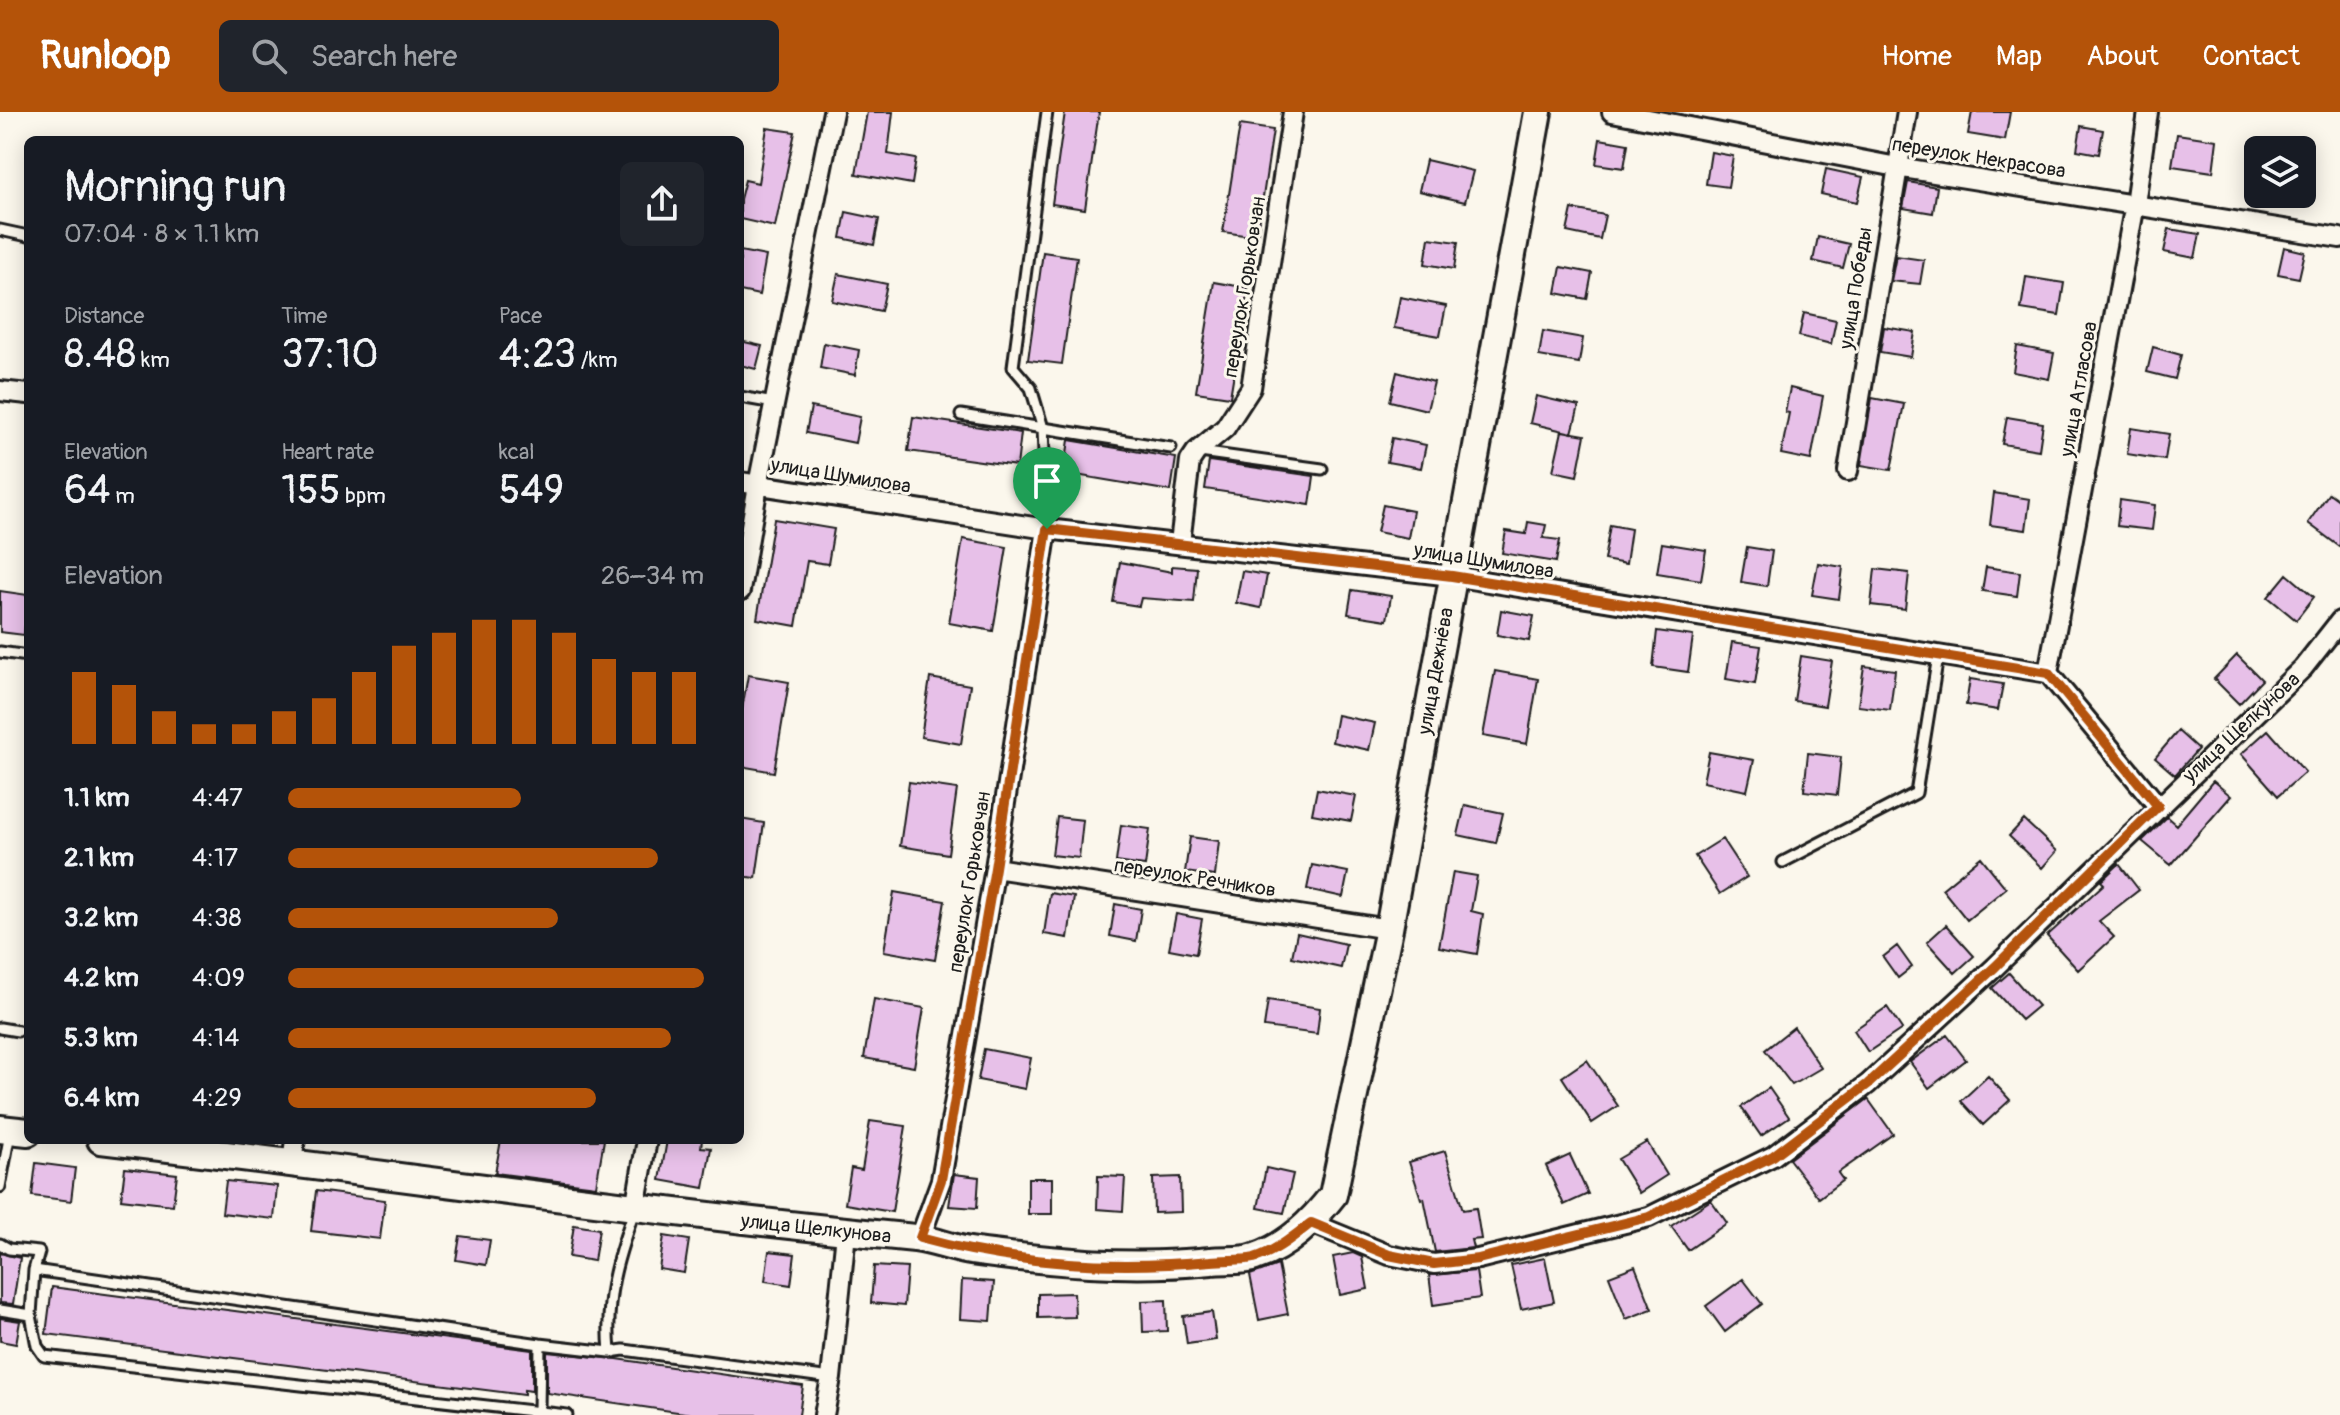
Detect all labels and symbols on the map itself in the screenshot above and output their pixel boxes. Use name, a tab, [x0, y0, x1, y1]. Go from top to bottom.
street label: переулок Некрасова	[1890, 131, 2068, 184]
street label: переулок Горьковчан	[1218, 195, 1271, 379]
street label: улица Победы	[1833, 225, 1877, 352]
street label: улица Атласова	[2054, 319, 2103, 460]
pin	[1013, 447, 1081, 529]
street label: улица Шумилова	[768, 452, 913, 499]
street label: улица Шумилова	[1411, 537, 1556, 584]
street label: улица Дежнёва	[1412, 606, 1459, 738]
street label: улица Щелкунова	[2177, 667, 2305, 789]
street label: переулок Горьковчан	[943, 790, 996, 974]
street label: переулок Речников	[1112, 852, 1278, 903]
street label: улица Щелкунова	[739, 1208, 892, 1249]

